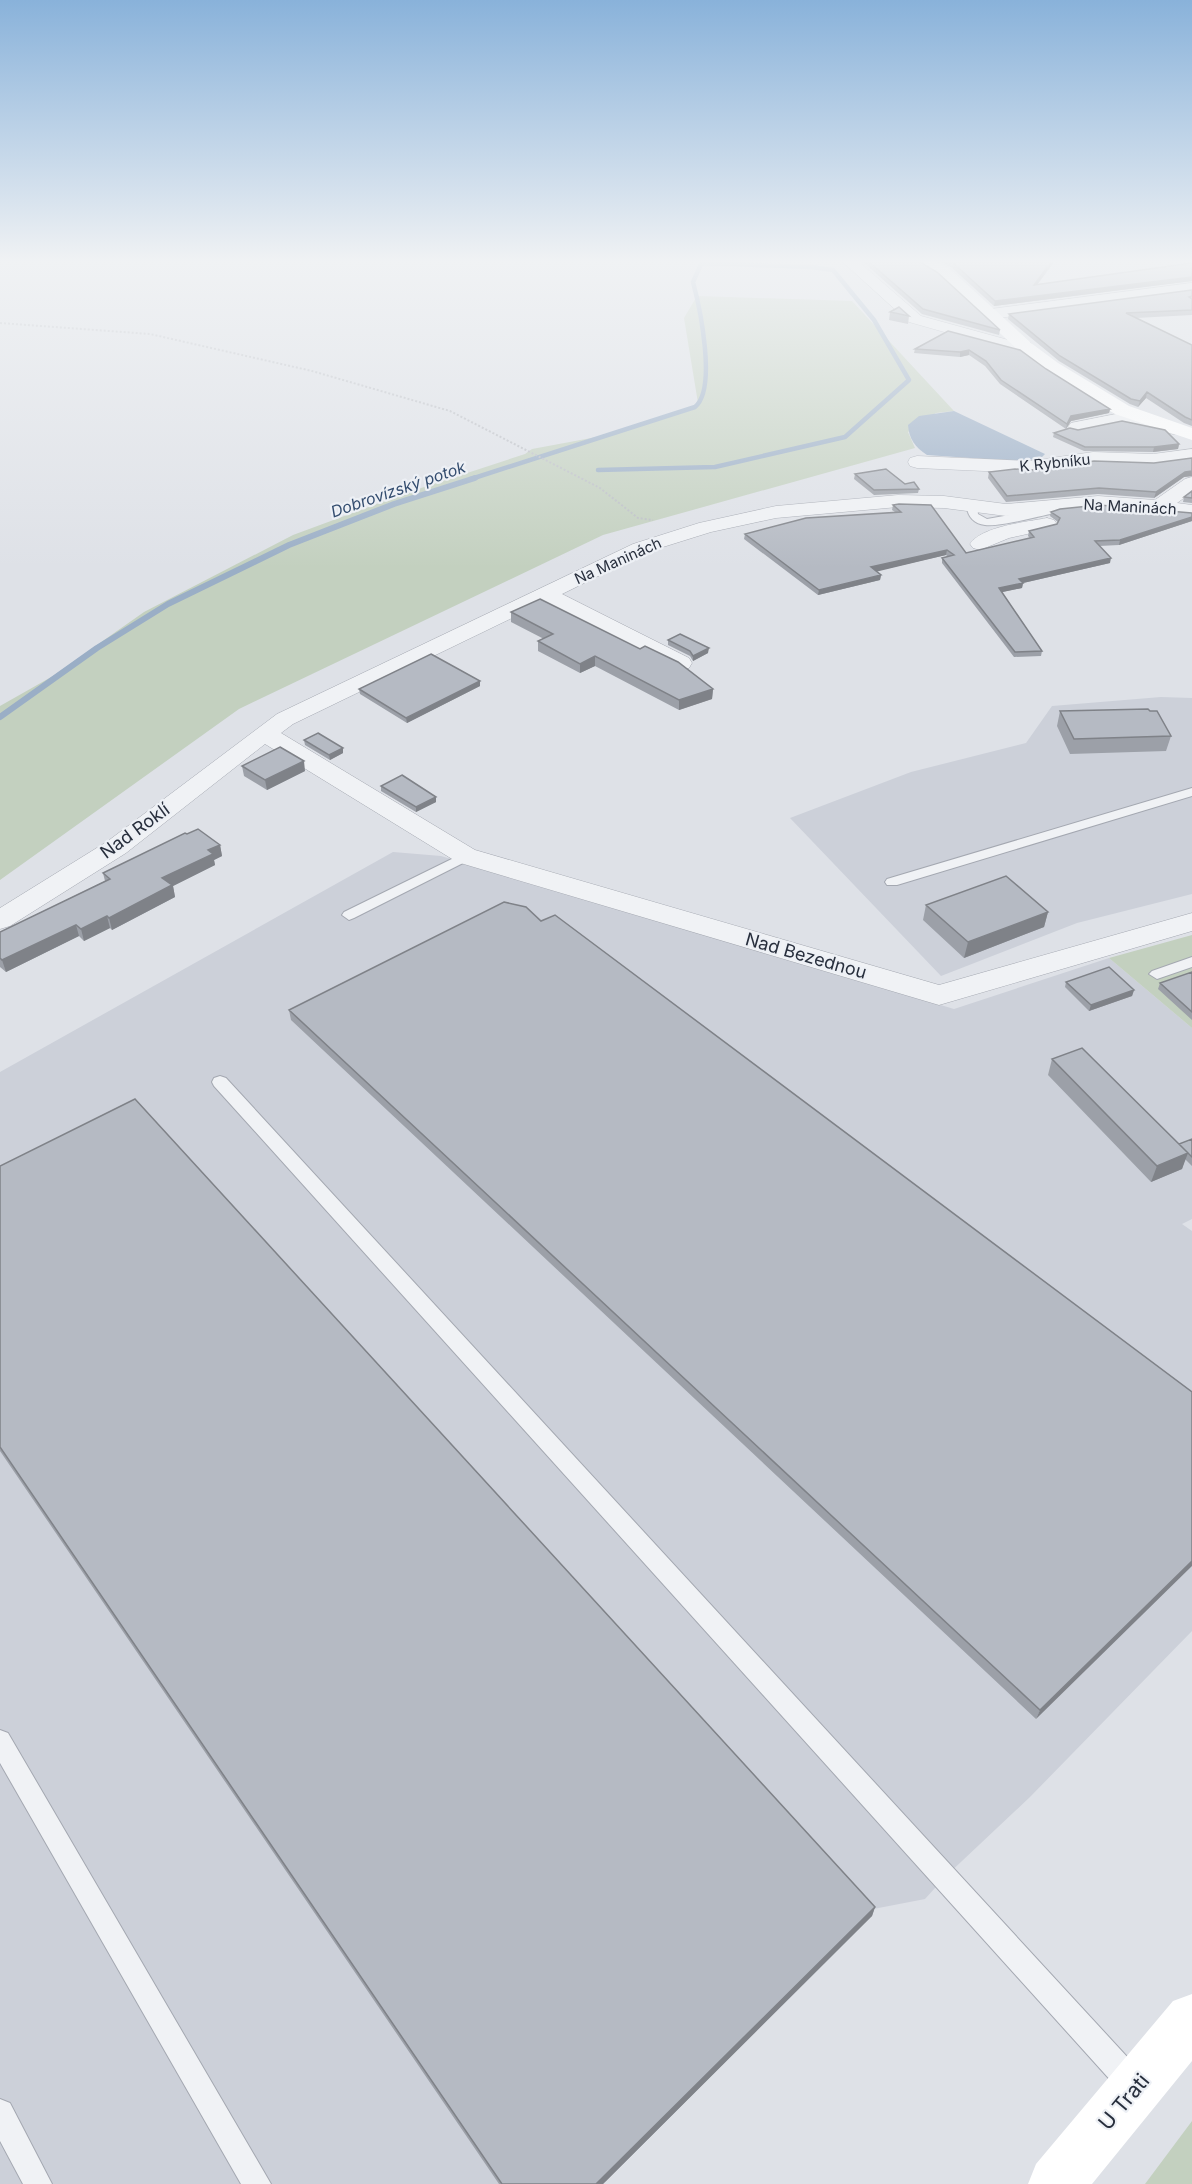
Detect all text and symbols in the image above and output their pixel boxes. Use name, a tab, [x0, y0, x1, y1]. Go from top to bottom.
street label: K Rybníku	[1019, 449, 1091, 476]
water label: Dobrovízský potok	[328, 456, 468, 521]
street label: Na Maninách	[1083, 495, 1177, 518]
street label: Na Maninách	[571, 533, 664, 588]
street label: Nad Roklí	[96, 798, 174, 863]
street label: Nad Bezednou	[743, 928, 869, 983]
street label: U Trati	[1093, 2069, 1154, 2135]

